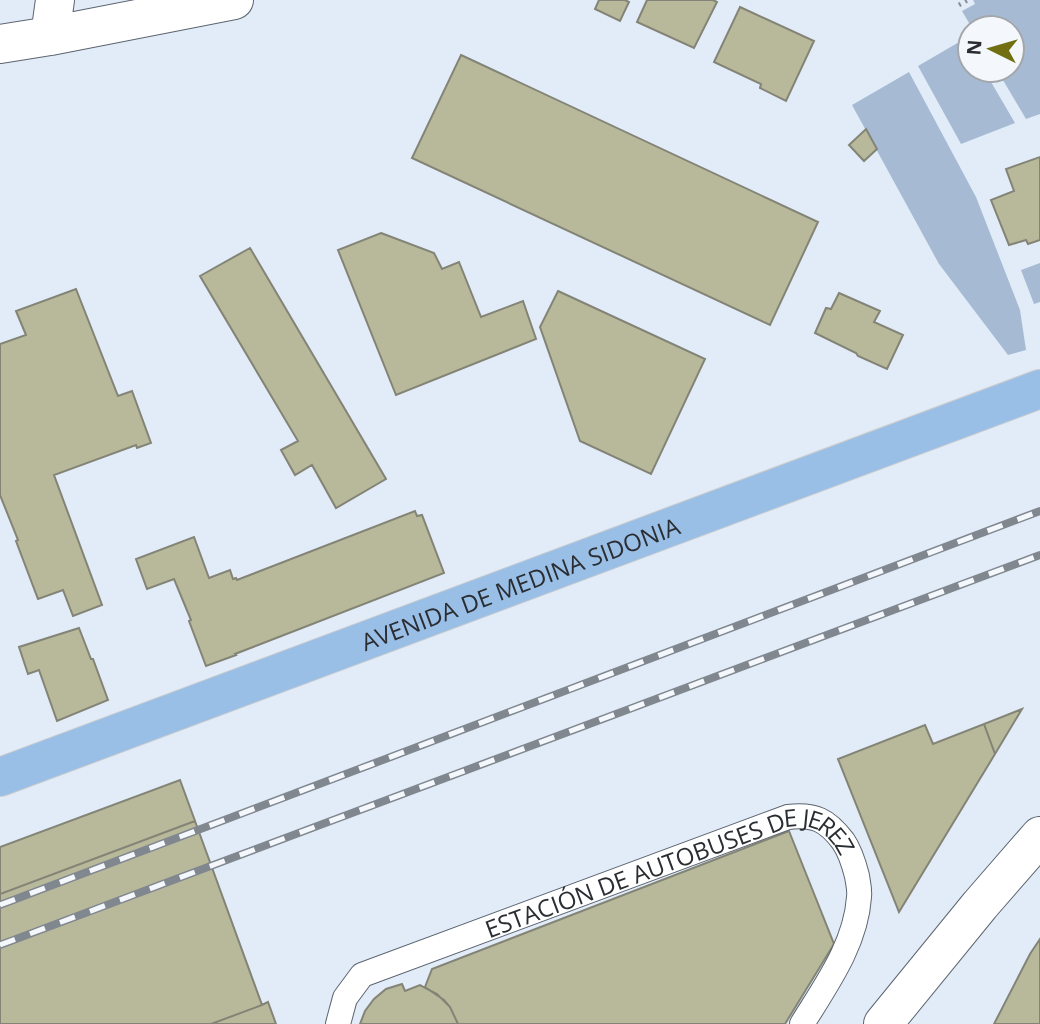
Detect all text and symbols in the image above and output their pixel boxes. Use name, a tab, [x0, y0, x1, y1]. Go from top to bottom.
north arrow	[956, 14, 1026, 84]
text: N	[960, 39, 988, 56]
street label: AVENIDA DE MEDINA SIDONIA	[356, 508, 685, 658]
street label: ESTACIÓN DE AUTOBUSES DE JEREZ	[480, 800, 864, 945]

